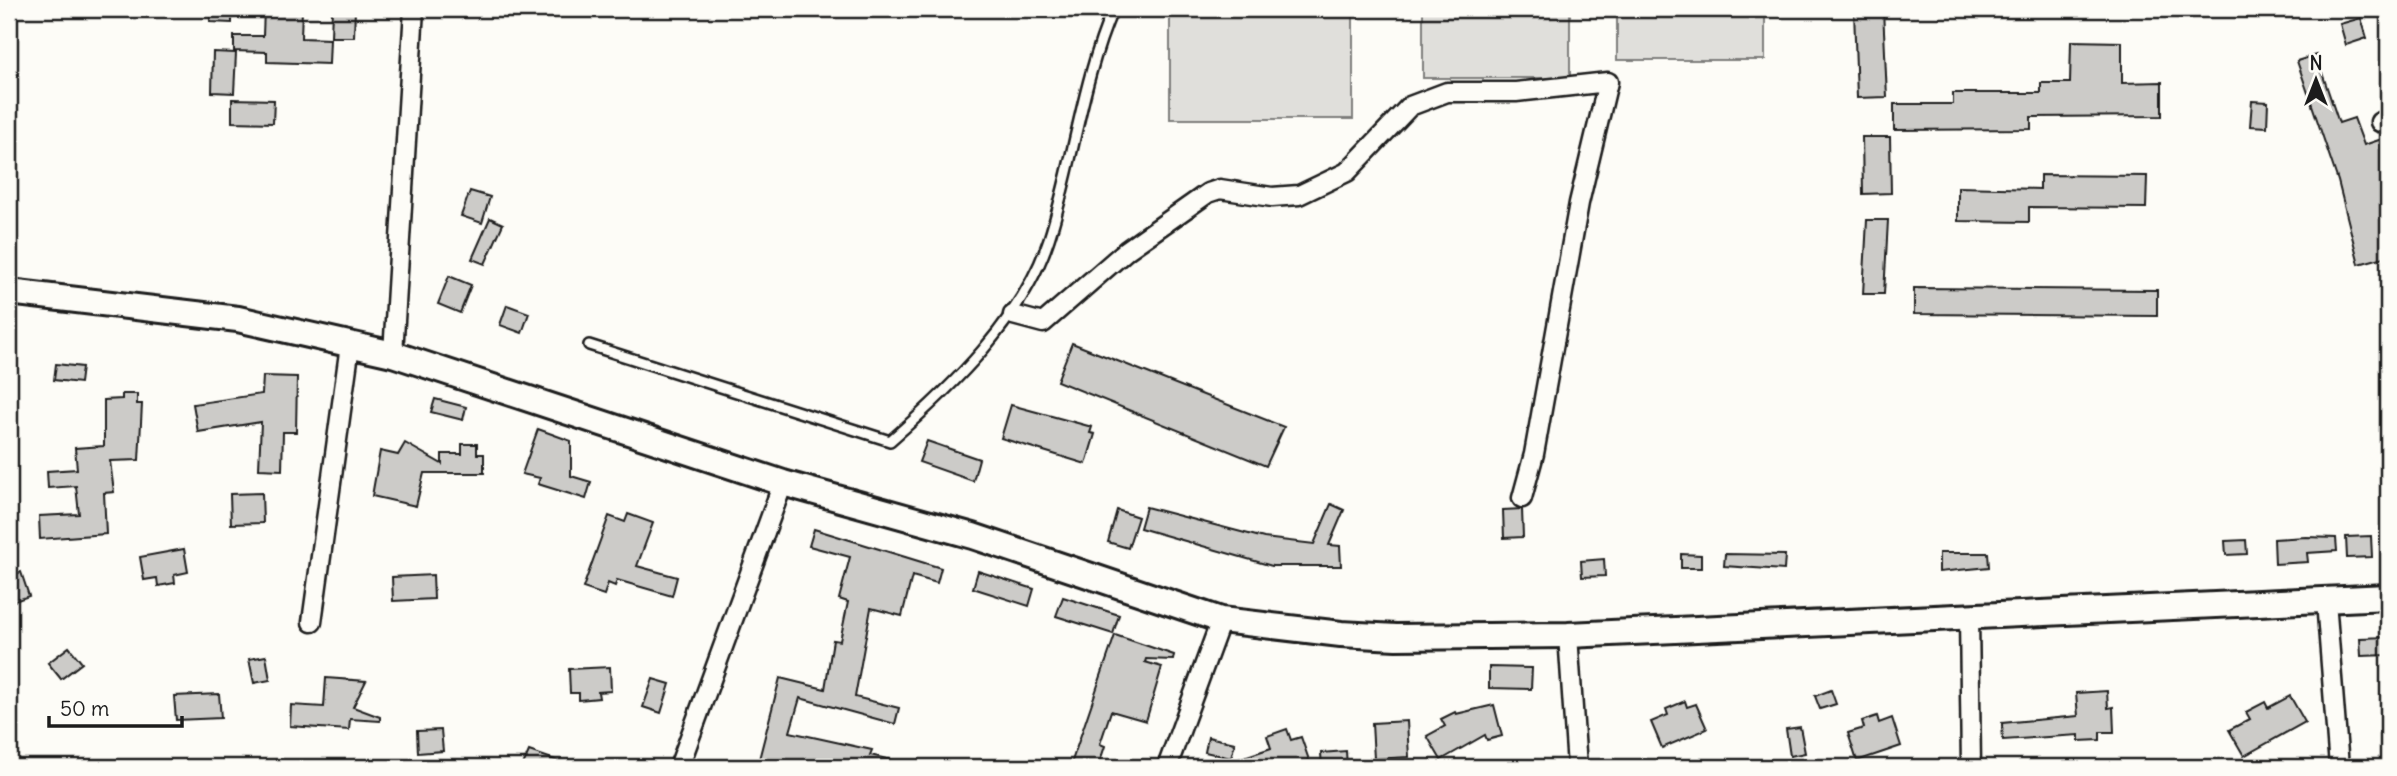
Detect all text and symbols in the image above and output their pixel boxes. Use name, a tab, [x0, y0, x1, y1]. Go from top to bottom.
north arrow	[2282, 46, 2352, 116]
text: N	[2309, 51, 2323, 75]
scale bar	[49, 685, 182, 729]
text: 50 m	[60, 695, 109, 722]

